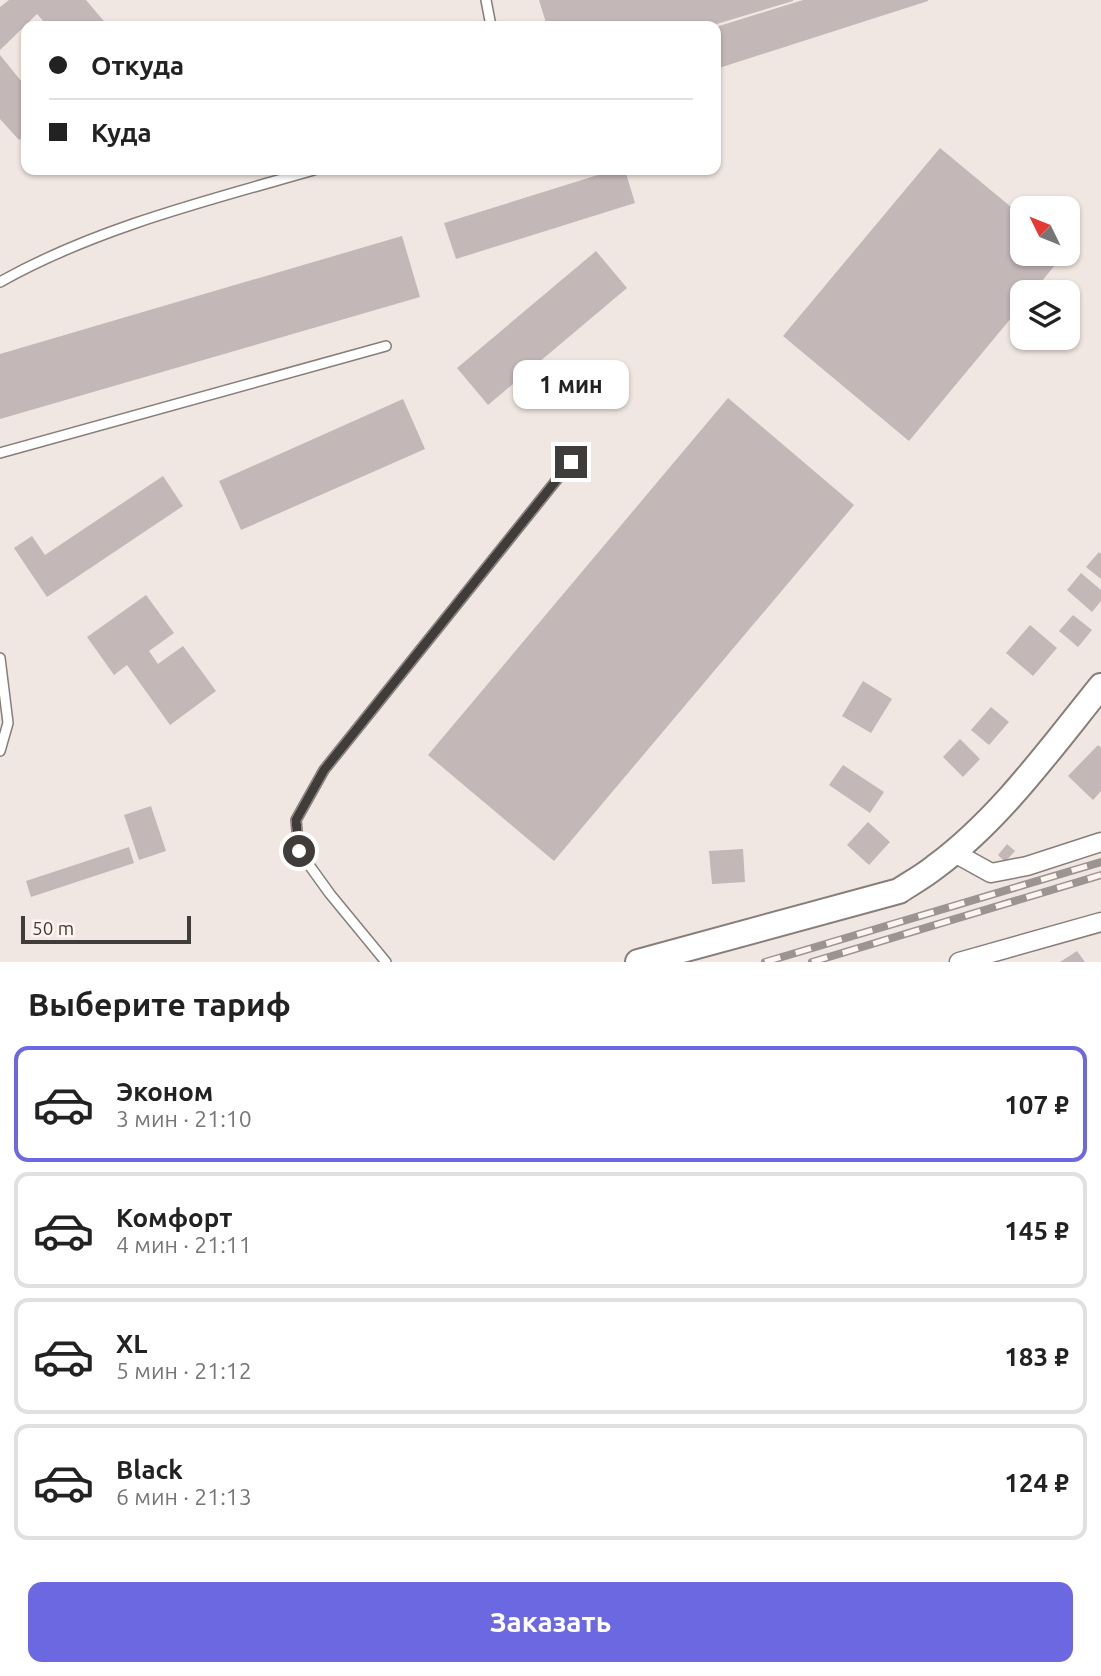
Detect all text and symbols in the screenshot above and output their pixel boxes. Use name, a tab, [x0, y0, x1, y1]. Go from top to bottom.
text: Откуда	[91, 51, 184, 80]
text: Куда	[91, 118, 152, 147]
north arrow	[1010, 196, 1080, 266]
map controls	[1010, 196, 1080, 350]
button: layers	[1010, 280, 1080, 350]
callout: 1 мин	[513, 360, 629, 410]
text: 1 мин	[539, 372, 603, 397]
route end	[555, 446, 587, 478]
route start	[283, 835, 315, 867]
scale bar	[21, 913, 191, 945]
text: 50 m	[32, 917, 74, 939]
text: Выберите тариф	[28, 986, 291, 1022]
icon: car	[32, 1073, 95, 1136]
text: Эконом	[116, 1077, 213, 1106]
text: 107 ₽	[1004, 1090, 1069, 1119]
text: 3 мин · 21:10	[116, 1106, 252, 1131]
icon: car	[32, 1199, 95, 1262]
text: Комфорт	[116, 1203, 232, 1232]
text: 145 ₽	[1004, 1216, 1069, 1245]
text: 4 мин · 21:11	[116, 1232, 252, 1257]
icon: car	[32, 1325, 95, 1388]
text: XL	[116, 1329, 147, 1358]
text: 183 ₽	[1004, 1342, 1069, 1371]
text: 5 мин · 21:12	[116, 1358, 252, 1383]
icon: car	[32, 1451, 95, 1514]
text: Black	[116, 1455, 183, 1484]
text: 124 ₽	[1004, 1468, 1069, 1497]
text: 6 мин · 21:13	[116, 1484, 252, 1509]
button: Заказать	[28, 1582, 1073, 1662]

